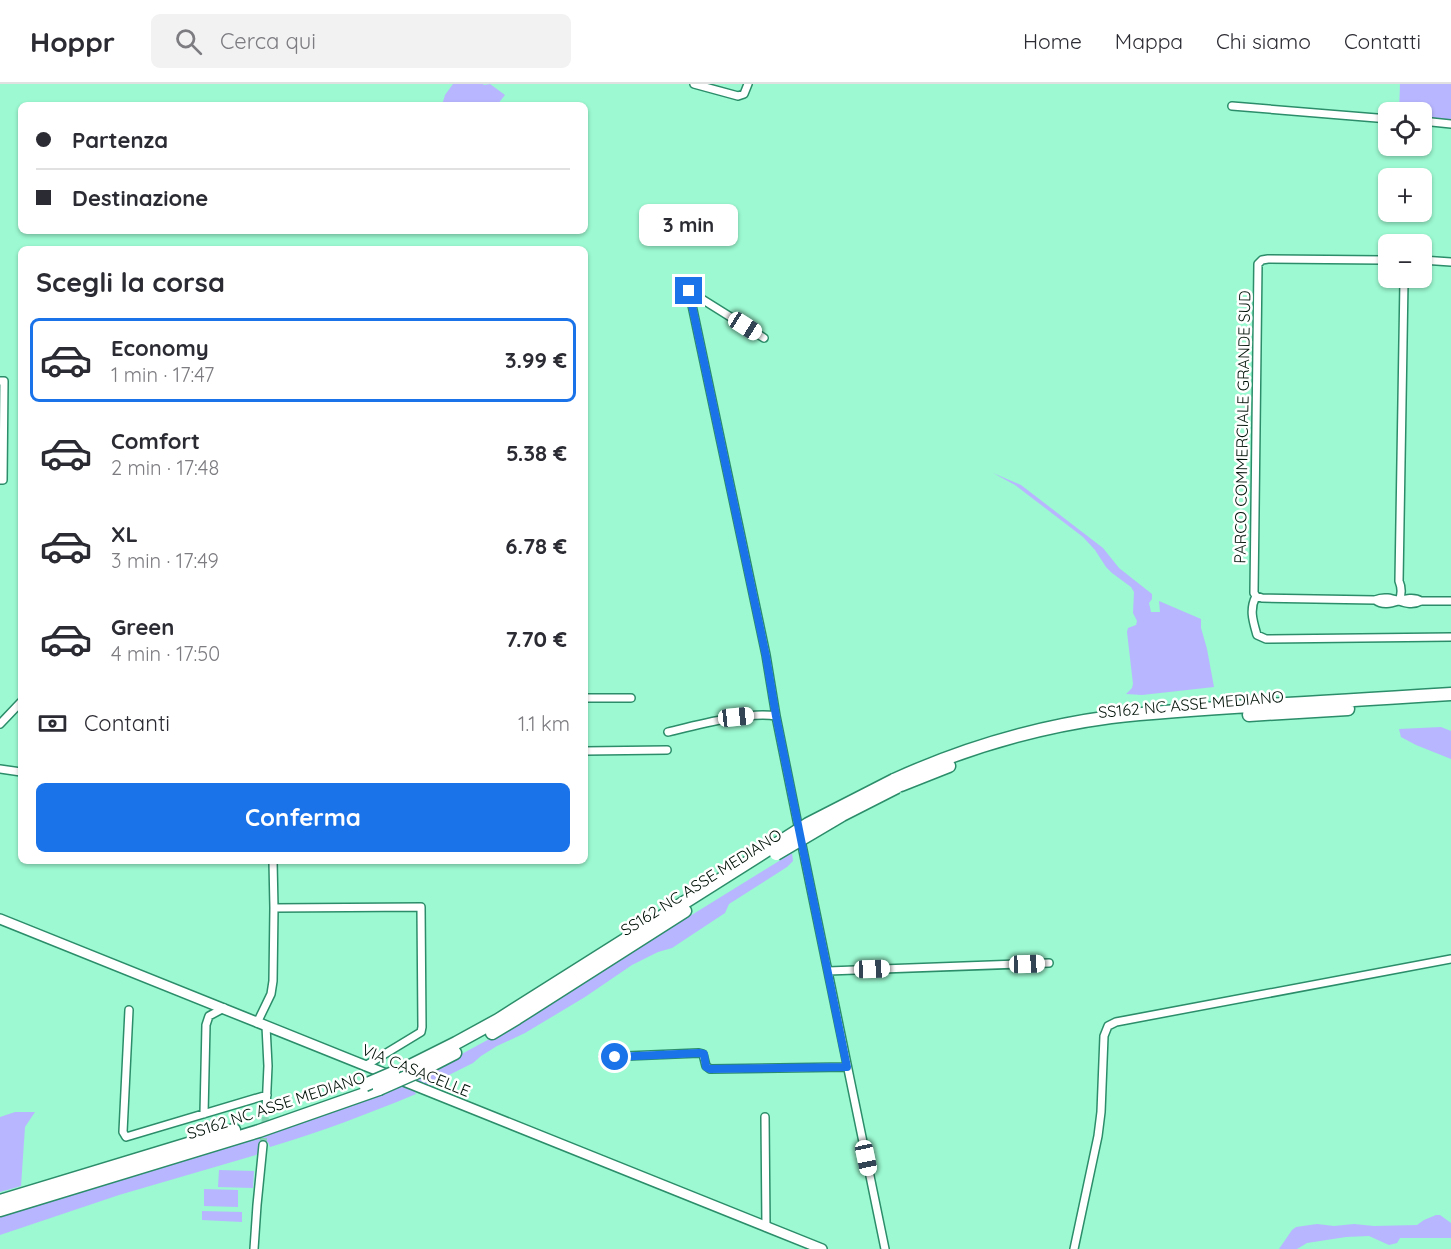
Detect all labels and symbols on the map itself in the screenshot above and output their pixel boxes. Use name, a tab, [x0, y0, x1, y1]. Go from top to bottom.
callout: 3 min	[640, 204, 738, 246]
route end	[675, 277, 702, 304]
street label: PARCO COMMERCIALE GRANDE SUD	[1230, 290, 1254, 564]
car	[725, 309, 765, 343]
street label: SS162 NC ASSE MEDIANO	[1097, 686, 1285, 722]
car	[717, 706, 755, 728]
street label: SS162 NC ASSE MEDIANO	[617, 824, 785, 940]
car	[1009, 954, 1045, 974]
car	[854, 959, 890, 979]
street label: VIA CASACELLE	[359, 1039, 473, 1101]
route start	[601, 1043, 628, 1070]
street label: SS162 NC ASSE MEDIANO	[184, 1067, 368, 1143]
car	[853, 1139, 879, 1177]

